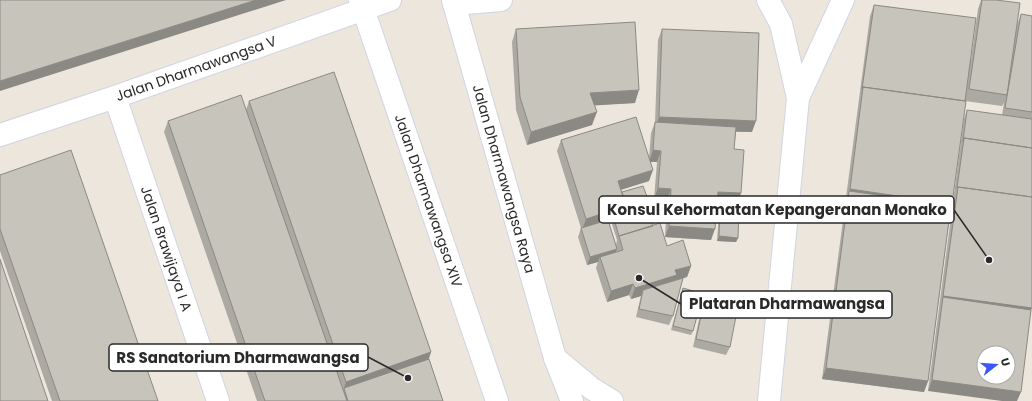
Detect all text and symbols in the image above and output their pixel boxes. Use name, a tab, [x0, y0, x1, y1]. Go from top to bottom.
street label: Jalan Dharmawangsa V	[113, 31, 280, 106]
street label: Jalan Dharmawangsa Raya	[468, 82, 540, 276]
street label: Jalan Dharmawangsa XIV	[390, 111, 468, 290]
street label: Jalan Brawijaya I A	[136, 183, 197, 314]
callout: Konsul Kehormatan Kepangeranan Monako	[599, 196, 954, 223]
text: Konsul Kehormatan Kepangeranan Monako	[607, 199, 947, 220]
callout: Plataran Dharmawangsa	[681, 291, 892, 318]
text: Plataran Dharmawangsa	[689, 293, 885, 314]
callout: RS Sanatorium Dharmawangsa	[109, 344, 368, 371]
north arrow	[976, 345, 1016, 385]
text: RS Sanatorium Dharmawangsa	[116, 347, 360, 368]
text: U	[997, 356, 1014, 368]

